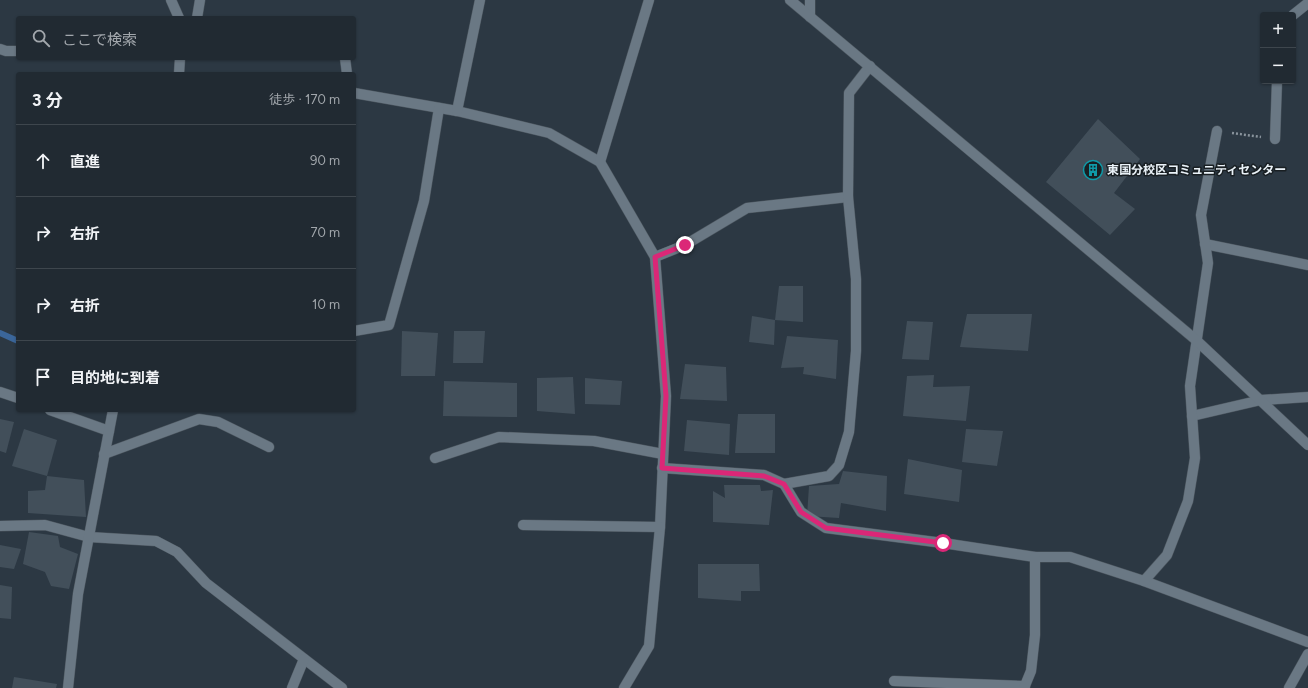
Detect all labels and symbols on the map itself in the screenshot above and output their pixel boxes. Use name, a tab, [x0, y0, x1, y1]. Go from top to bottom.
building icon: 東国分校区コミュニティセンター	[1082, 159, 1104, 181]
place label: 東国分校区コミュニティセンター	[1107, 163, 1286, 177]
route end	[676, 236, 694, 254]
route start	[934, 534, 952, 552]

